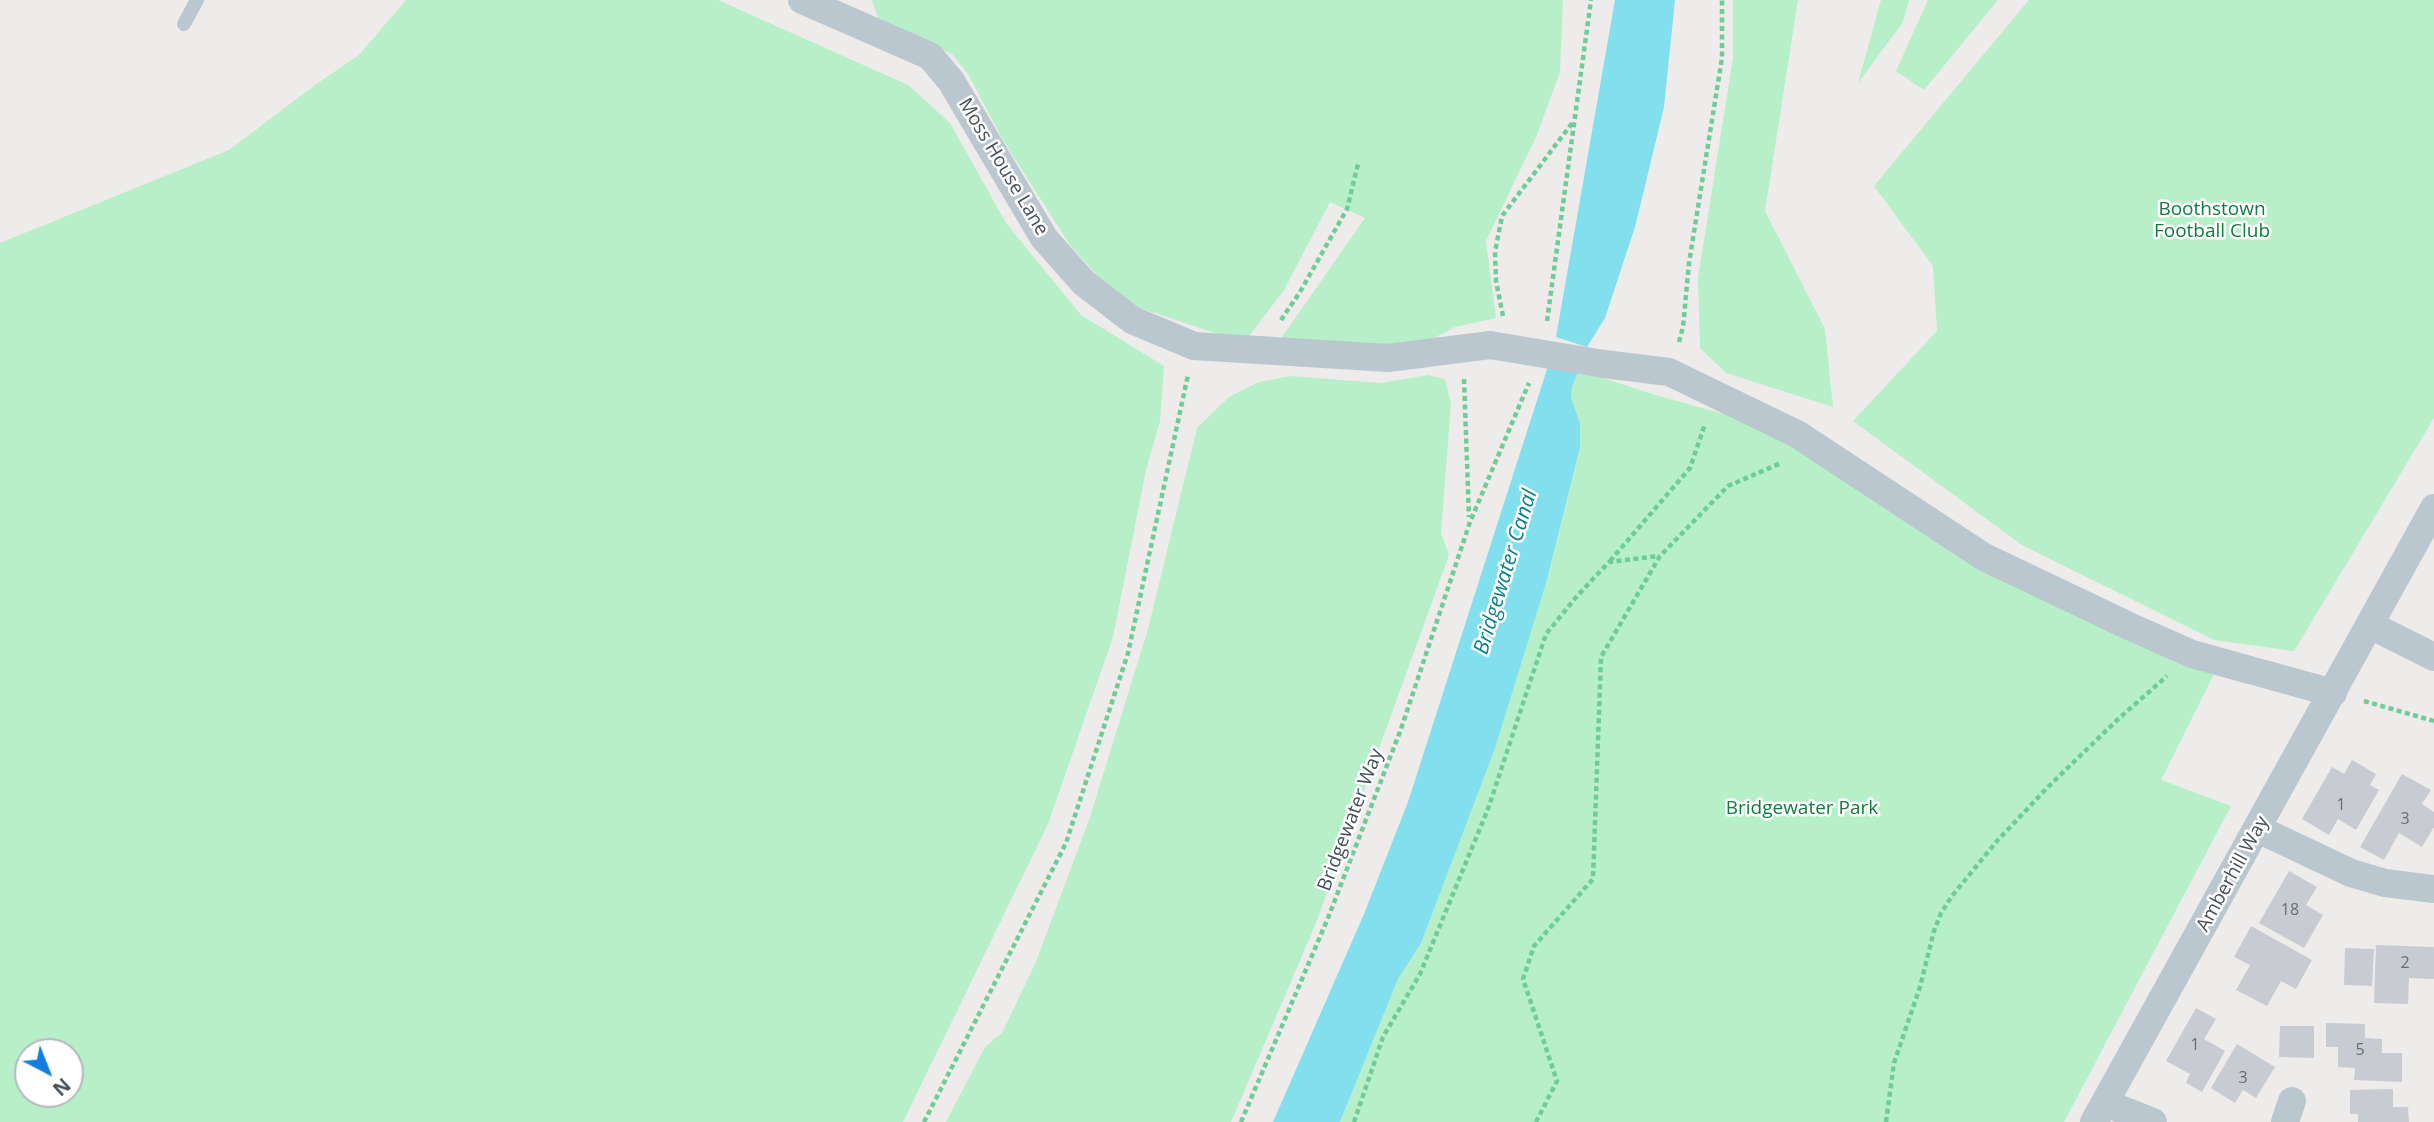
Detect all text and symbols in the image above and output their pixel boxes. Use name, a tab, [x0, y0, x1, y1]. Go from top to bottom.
street label: Moss House Lane	[953, 94, 1053, 240]
park label: Boothstown Football Club	[2154, 199, 2270, 243]
water label: Bridgewater Canal	[1469, 486, 1543, 658]
street label: Bridgewater Way	[1313, 746, 1389, 894]
house number: 1	[2336, 795, 2346, 815]
park label: Bridgewater Park	[1726, 798, 1878, 820]
house number: 3	[2400, 809, 2410, 829]
street label: Amberhill Way	[2192, 812, 2274, 936]
house number: 18	[2281, 900, 2299, 920]
house number: 2	[2400, 953, 2410, 973]
house number: 1	[2190, 1035, 2200, 1055]
north arrow	[14, 1038, 84, 1108]
house number: 5	[2355, 1040, 2365, 1060]
house number: 3	[2238, 1068, 2248, 1088]
text: N	[47, 1072, 76, 1102]

